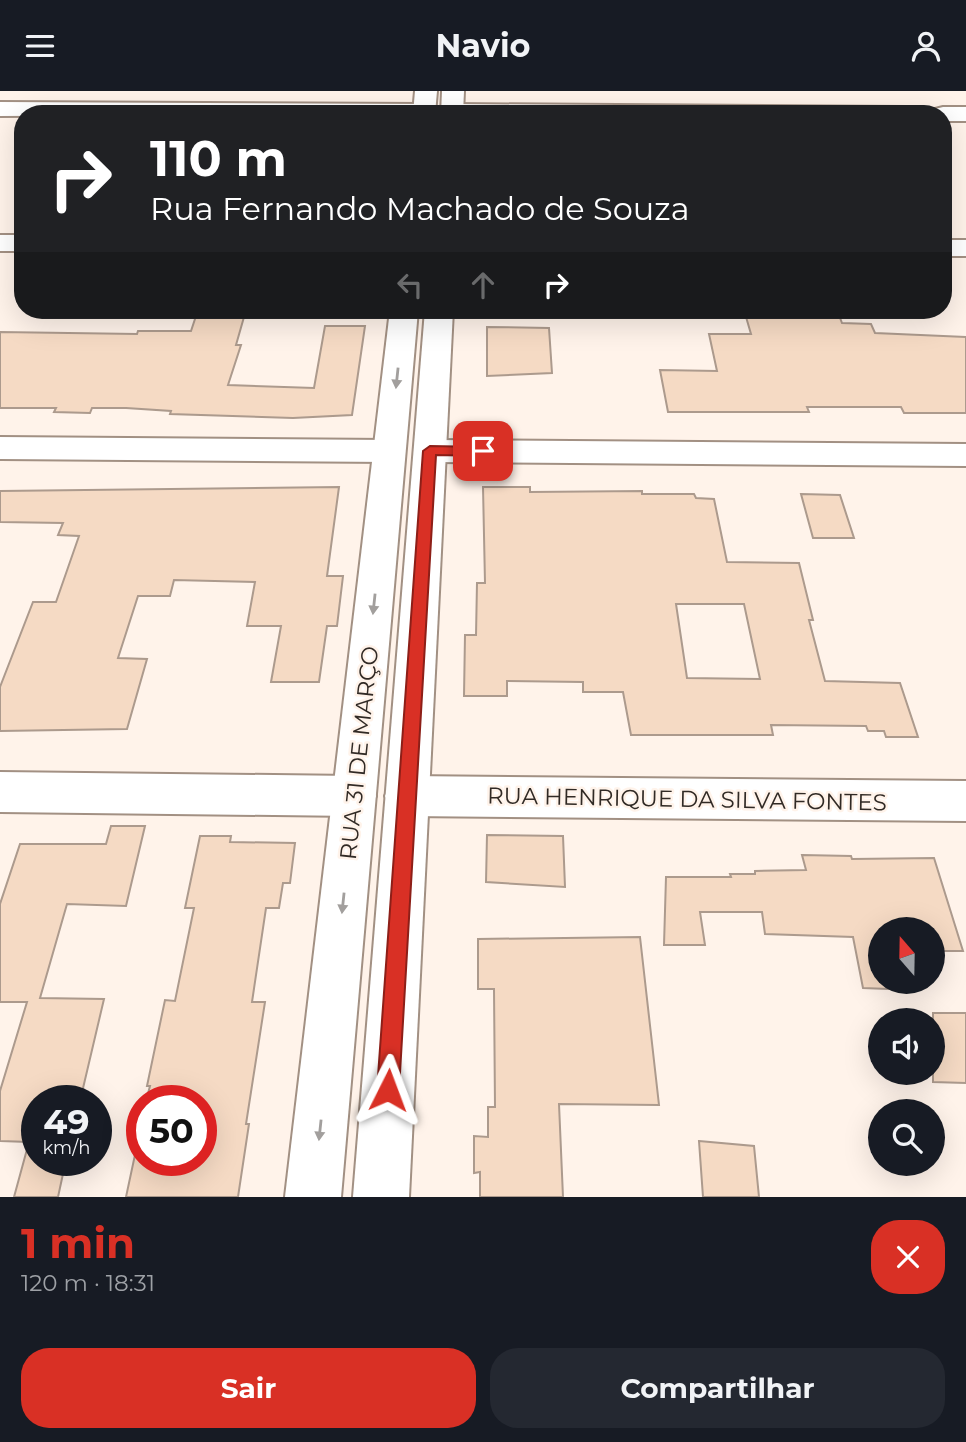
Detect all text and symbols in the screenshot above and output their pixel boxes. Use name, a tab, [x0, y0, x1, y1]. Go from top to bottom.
text: Navio	[435, 26, 531, 65]
icon: menu	[21, 27, 59, 65]
icon: person	[907, 27, 945, 65]
text: 110 m	[150, 129, 287, 188]
icon: right	[35, 133, 126, 224]
text: Rua Fernando Machado de Souza	[150, 189, 690, 228]
icon: left	[391, 266, 429, 304]
icon: ahead	[464, 266, 502, 304]
icon: right	[537, 266, 575, 304]
one-way arrow	[391, 367, 402, 389]
pin	[453, 421, 513, 481]
icon: arrive	[464, 432, 502, 470]
one-way arrow	[368, 593, 379, 615]
street label: RUA 31 DE MARÇO	[334, 645, 384, 861]
street label: RUA HENRIQUE DA SILVA FONTES	[487, 782, 887, 816]
one-way arrow	[338, 893, 349, 915]
north arrow	[868, 917, 945, 994]
map controls	[868, 917, 945, 1176]
button: sound	[868, 1008, 945, 1085]
position arrow	[351, 1053, 425, 1127]
speed limit sign: 50	[126, 1085, 217, 1176]
button: search	[868, 1099, 945, 1176]
text: 49	[43, 1100, 90, 1143]
one-way arrow	[315, 1119, 326, 1141]
text: km/h	[42, 1137, 91, 1159]
text: 1 min	[21, 1217, 135, 1269]
button: close	[871, 1220, 945, 1294]
text: 120 m · 18:31	[21, 1269, 155, 1297]
button: Sair	[21, 1348, 476, 1428]
button: Compartilhar	[490, 1348, 945, 1428]

